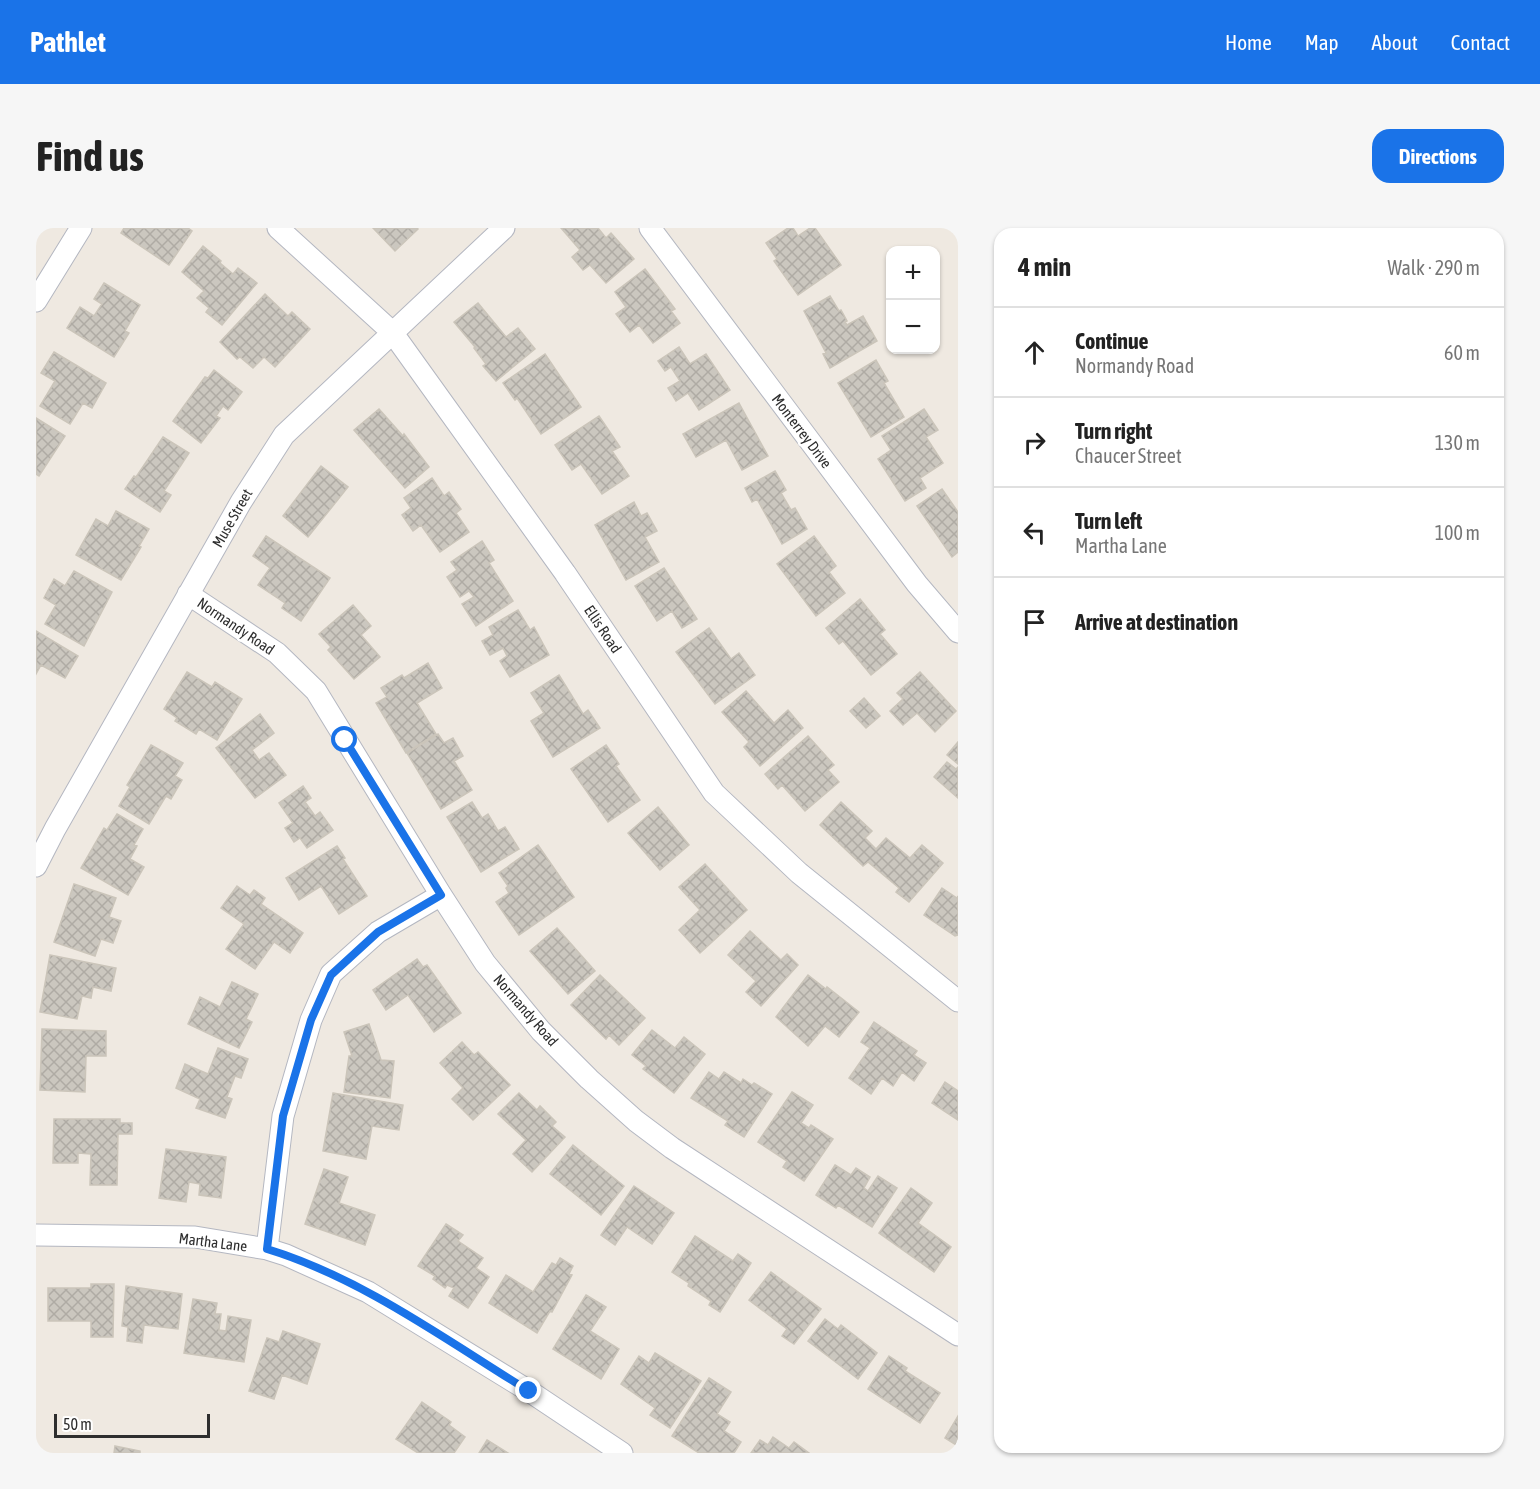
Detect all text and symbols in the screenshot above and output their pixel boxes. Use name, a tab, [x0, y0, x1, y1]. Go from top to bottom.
text: Pathlet	[30, 26, 106, 58]
text: Home	[1225, 30, 1272, 54]
text: Map	[1305, 30, 1339, 54]
text: About	[1372, 30, 1418, 54]
text: Contact	[1451, 30, 1510, 54]
button: Directions	[1372, 129, 1504, 183]
text: Find us	[36, 132, 144, 180]
map controls	[886, 246, 940, 354]
button: +	[886, 246, 940, 300]
text: 4 min	[1018, 252, 1071, 282]
text: Walk · 290 m	[1388, 256, 1480, 279]
button: −	[886, 300, 940, 354]
text: Continue	[1075, 328, 1149, 354]
icon: ahead	[1018, 336, 1051, 369]
text: 60 m	[1444, 341, 1480, 364]
text: Normandy Road	[1075, 354, 1194, 377]
street label: Monterrey Drive	[769, 391, 835, 471]
text: Turn right	[1075, 418, 1152, 444]
icon: right	[1018, 426, 1051, 459]
text: 130 m	[1435, 431, 1480, 454]
text: Chaucer Street	[1075, 444, 1182, 467]
street label: Muse Street	[209, 486, 255, 550]
text: Turn left	[1075, 508, 1142, 534]
icon: left	[1018, 516, 1051, 549]
text: 100 m	[1435, 521, 1480, 544]
text: Martha Lane	[1075, 534, 1167, 557]
street label: Normandy Road	[194, 594, 278, 658]
street label: Ellis Road	[581, 602, 625, 656]
icon: arrive	[1018, 606, 1051, 639]
text: Arrive at destination	[1075, 609, 1238, 635]
route start	[331, 726, 357, 752]
street label: Normandy Road	[490, 971, 562, 1049]
street label: Martha Lane	[178, 1229, 248, 1255]
route end	[515, 1377, 541, 1403]
scale bar	[54, 1411, 210, 1438]
text: 50 m	[63, 1415, 92, 1433]

